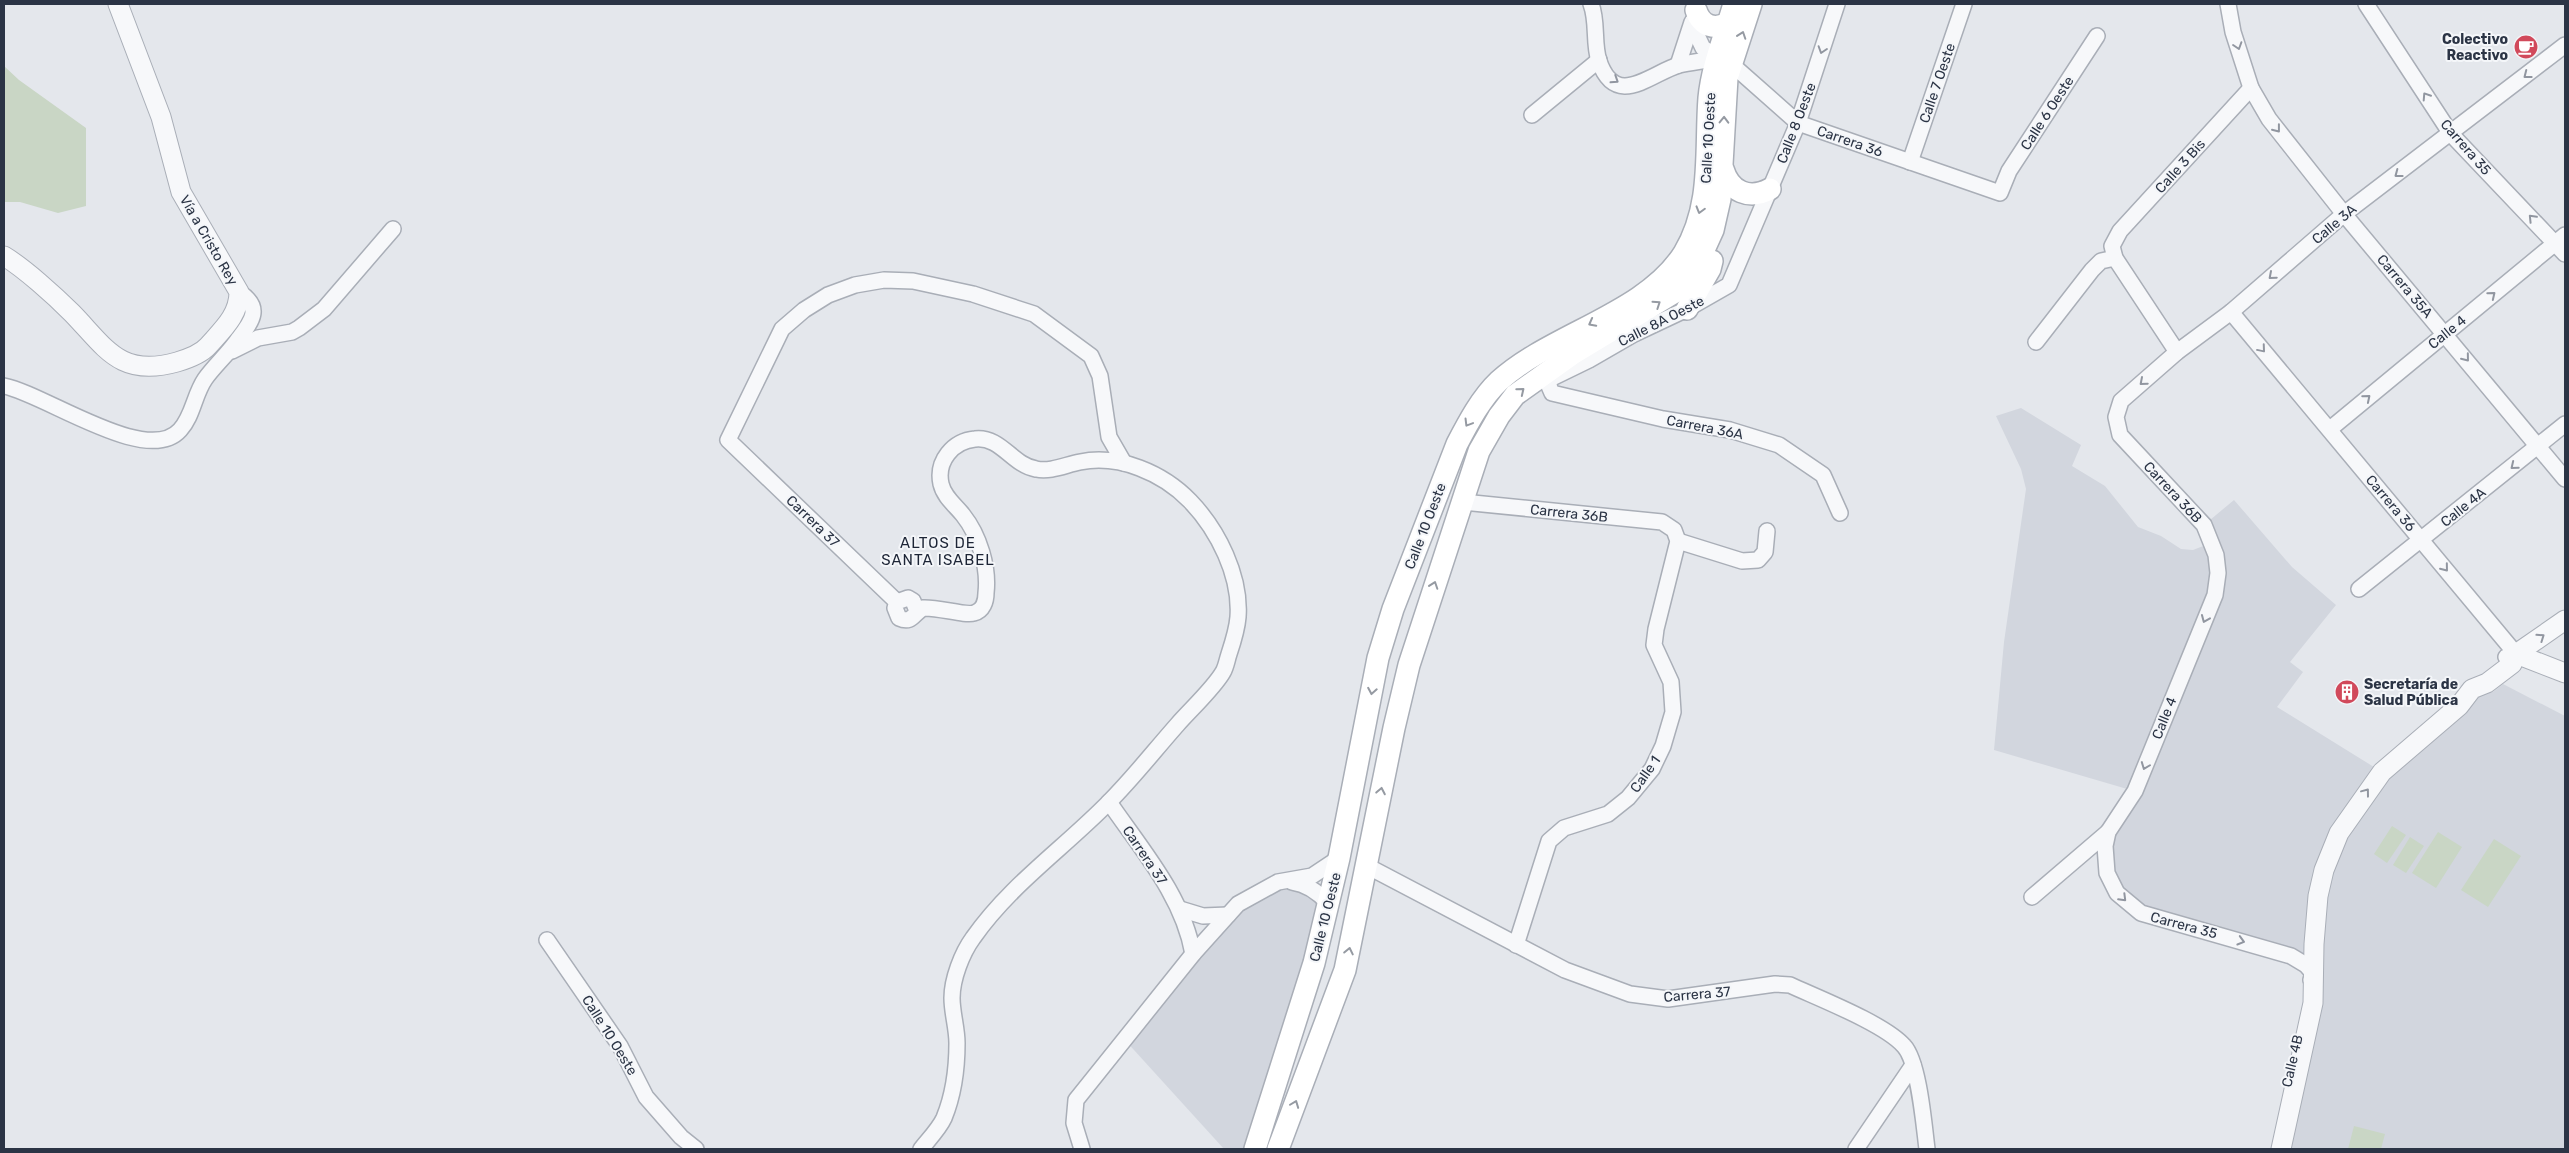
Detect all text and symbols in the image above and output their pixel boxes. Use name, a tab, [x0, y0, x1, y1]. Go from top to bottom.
one-way arrow	[1736, 31, 1746, 40]
place label: Colectivo Reactivo	[2442, 31, 2508, 64]
cafe icon: Colectivo Reactivo	[2513, 34, 2539, 60]
street label: Calle 7 Oeste	[1916, 41, 1959, 125]
one-way arrow	[2232, 42, 2242, 50]
one-way arrow	[1818, 45, 1828, 54]
one-way arrow	[2524, 69, 2533, 77]
street label: Calle 6 Oeste	[2017, 73, 2078, 153]
one-way arrow	[1609, 74, 1618, 84]
street label: Calle 8 Oeste	[1773, 80, 1820, 166]
street label: Calle 10 Oeste	[1698, 92, 1719, 184]
one-way arrow	[2423, 92, 2432, 102]
one-way arrow	[1719, 116, 1729, 124]
street label: Carrera 35	[2437, 116, 2495, 179]
street label: Carrera 36	[1815, 122, 1885, 161]
one-way arrow	[2271, 123, 2279, 132]
street label: Calle 3 Bis	[2152, 136, 2209, 197]
one-way arrow	[2395, 168, 2404, 176]
street label: Vía a Cristo Rey	[176, 192, 241, 289]
street label: Calle 3A	[2309, 200, 2361, 248]
one-way arrow	[1696, 206, 1706, 214]
one-way arrow	[2529, 215, 2538, 224]
street label: Carrera 35A	[2373, 251, 2437, 322]
one-way arrow	[2269, 271, 2278, 280]
street label: Calle 8A Oeste	[1615, 292, 1707, 350]
one-way arrow	[2486, 292, 2495, 300]
one-way arrow	[1651, 301, 1661, 310]
street label: Calle 4	[2425, 312, 2470, 353]
one-way arrow	[1588, 316, 1597, 326]
one-way arrow	[2257, 343, 2265, 352]
one-way arrow	[2460, 353, 2469, 362]
one-way arrow	[2140, 376, 2149, 385]
one-way arrow	[1515, 388, 1524, 397]
one-way arrow	[2361, 396, 2370, 404]
street label: Carrera 36A	[1665, 412, 1745, 443]
one-way arrow	[1465, 418, 1475, 427]
street label: Carrera 36B	[2140, 458, 2205, 527]
one-way arrow	[2511, 461, 2520, 469]
street label: Carrera 36	[2362, 472, 2419, 535]
street label: Calle 10 Oeste	[1401, 480, 1450, 572]
street label: Calle 4A	[2437, 484, 2490, 531]
street label: Carrera 37	[783, 492, 843, 551]
street label: Carrera 36B	[1529, 501, 1609, 526]
district label: ALTOS DE SANTA ISABEL	[881, 534, 995, 569]
one-way arrow	[2439, 562, 2447, 571]
one-way arrow	[1428, 581, 1438, 590]
one-way arrow	[2200, 614, 2211, 623]
one-way arrow	[2535, 634, 2544, 643]
place label: Secretaría de Salud Pública	[2364, 676, 2458, 709]
building icon: Secretaría de Salud Pública	[2334, 679, 2360, 705]
one-way arrow	[1368, 686, 1378, 695]
street label: Calle 4	[2148, 694, 2181, 742]
street label: Calle 1	[1627, 753, 1664, 796]
one-way arrow	[2140, 761, 2151, 770]
one-way arrow	[1375, 787, 1386, 796]
one-way arrow	[2361, 789, 2369, 798]
street label: Carrera 37	[1119, 823, 1170, 888]
street label: Calle 10 Oeste	[1306, 871, 1345, 963]
one-way arrow	[2117, 893, 2126, 902]
street label: Carrera 35	[2149, 908, 2219, 943]
one-way arrow	[2236, 935, 2245, 946]
one-way arrow	[1343, 946, 1354, 955]
street label: Carrera 37	[1663, 983, 1731, 1006]
street label: Calle 10 Oeste	[578, 992, 641, 1079]
street label: Calle 4B	[2278, 1033, 2307, 1089]
one-way arrow	[1289, 1100, 1299, 1109]

